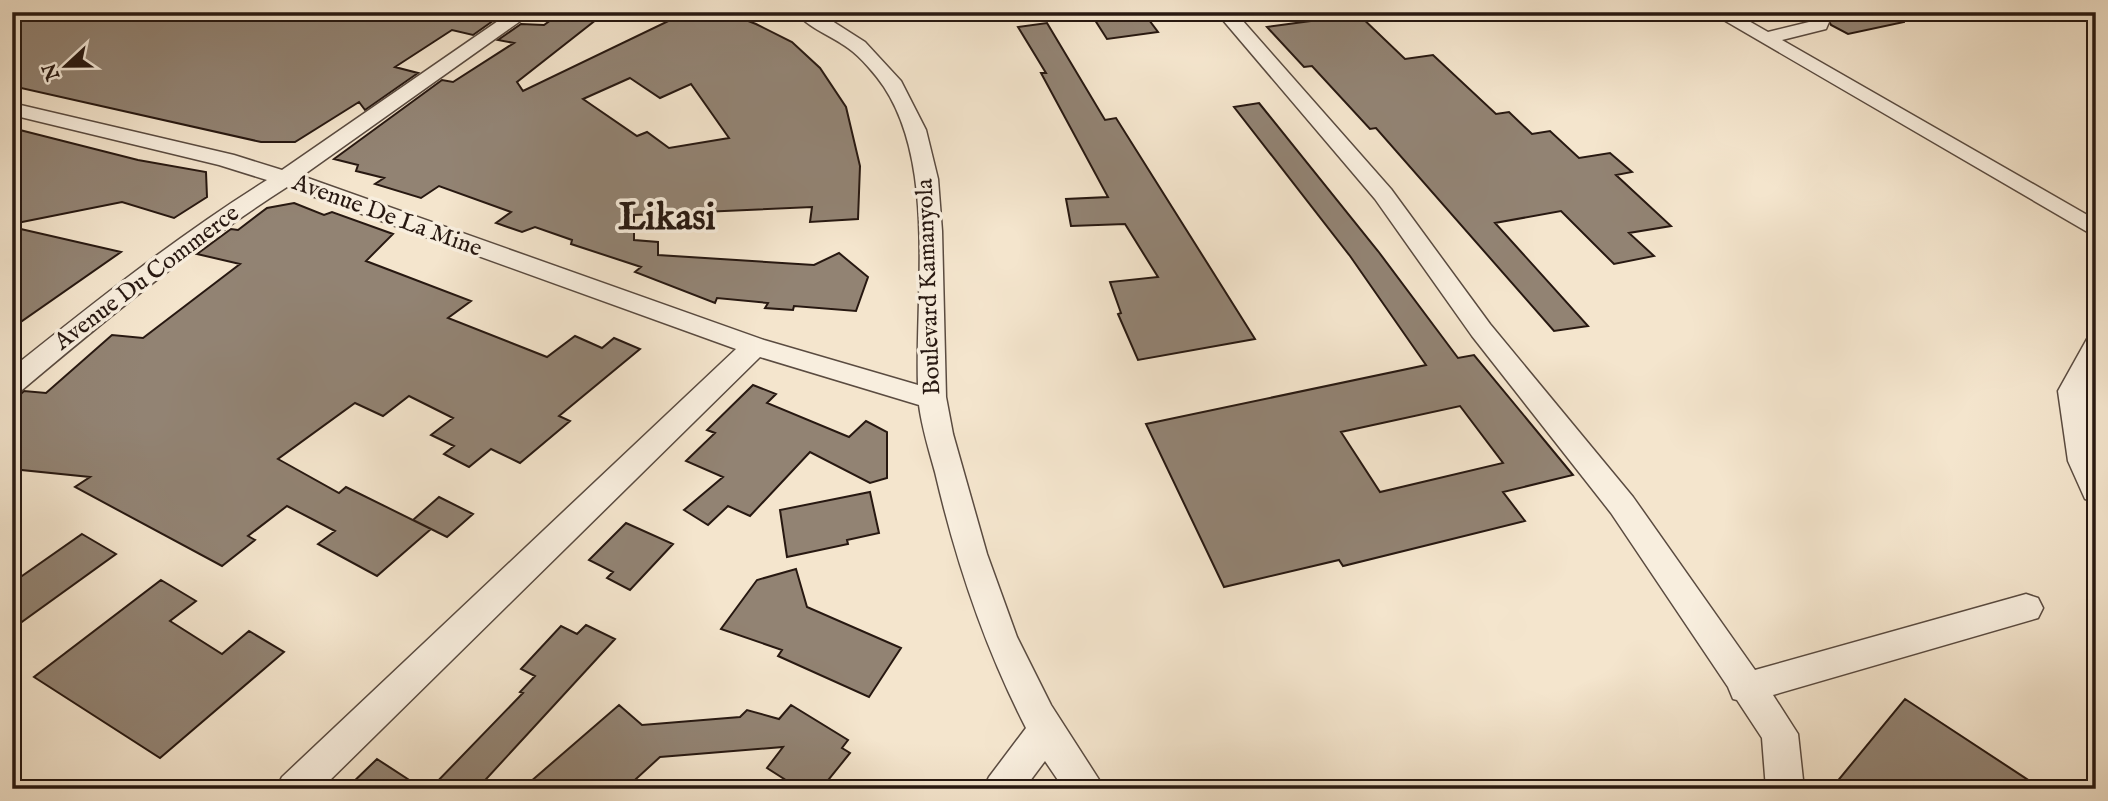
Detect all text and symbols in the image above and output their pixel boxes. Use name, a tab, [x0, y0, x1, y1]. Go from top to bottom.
north arrow	[32, 32, 102, 102]
text: N	[38, 59, 67, 85]
street label: Avenue De La Mine	[287, 167, 486, 265]
street label: Boulevard Kamanyola	[910, 177, 948, 396]
district label: Likasi	[618, 195, 716, 243]
street label: Avenue Du Commerce	[48, 198, 246, 358]

